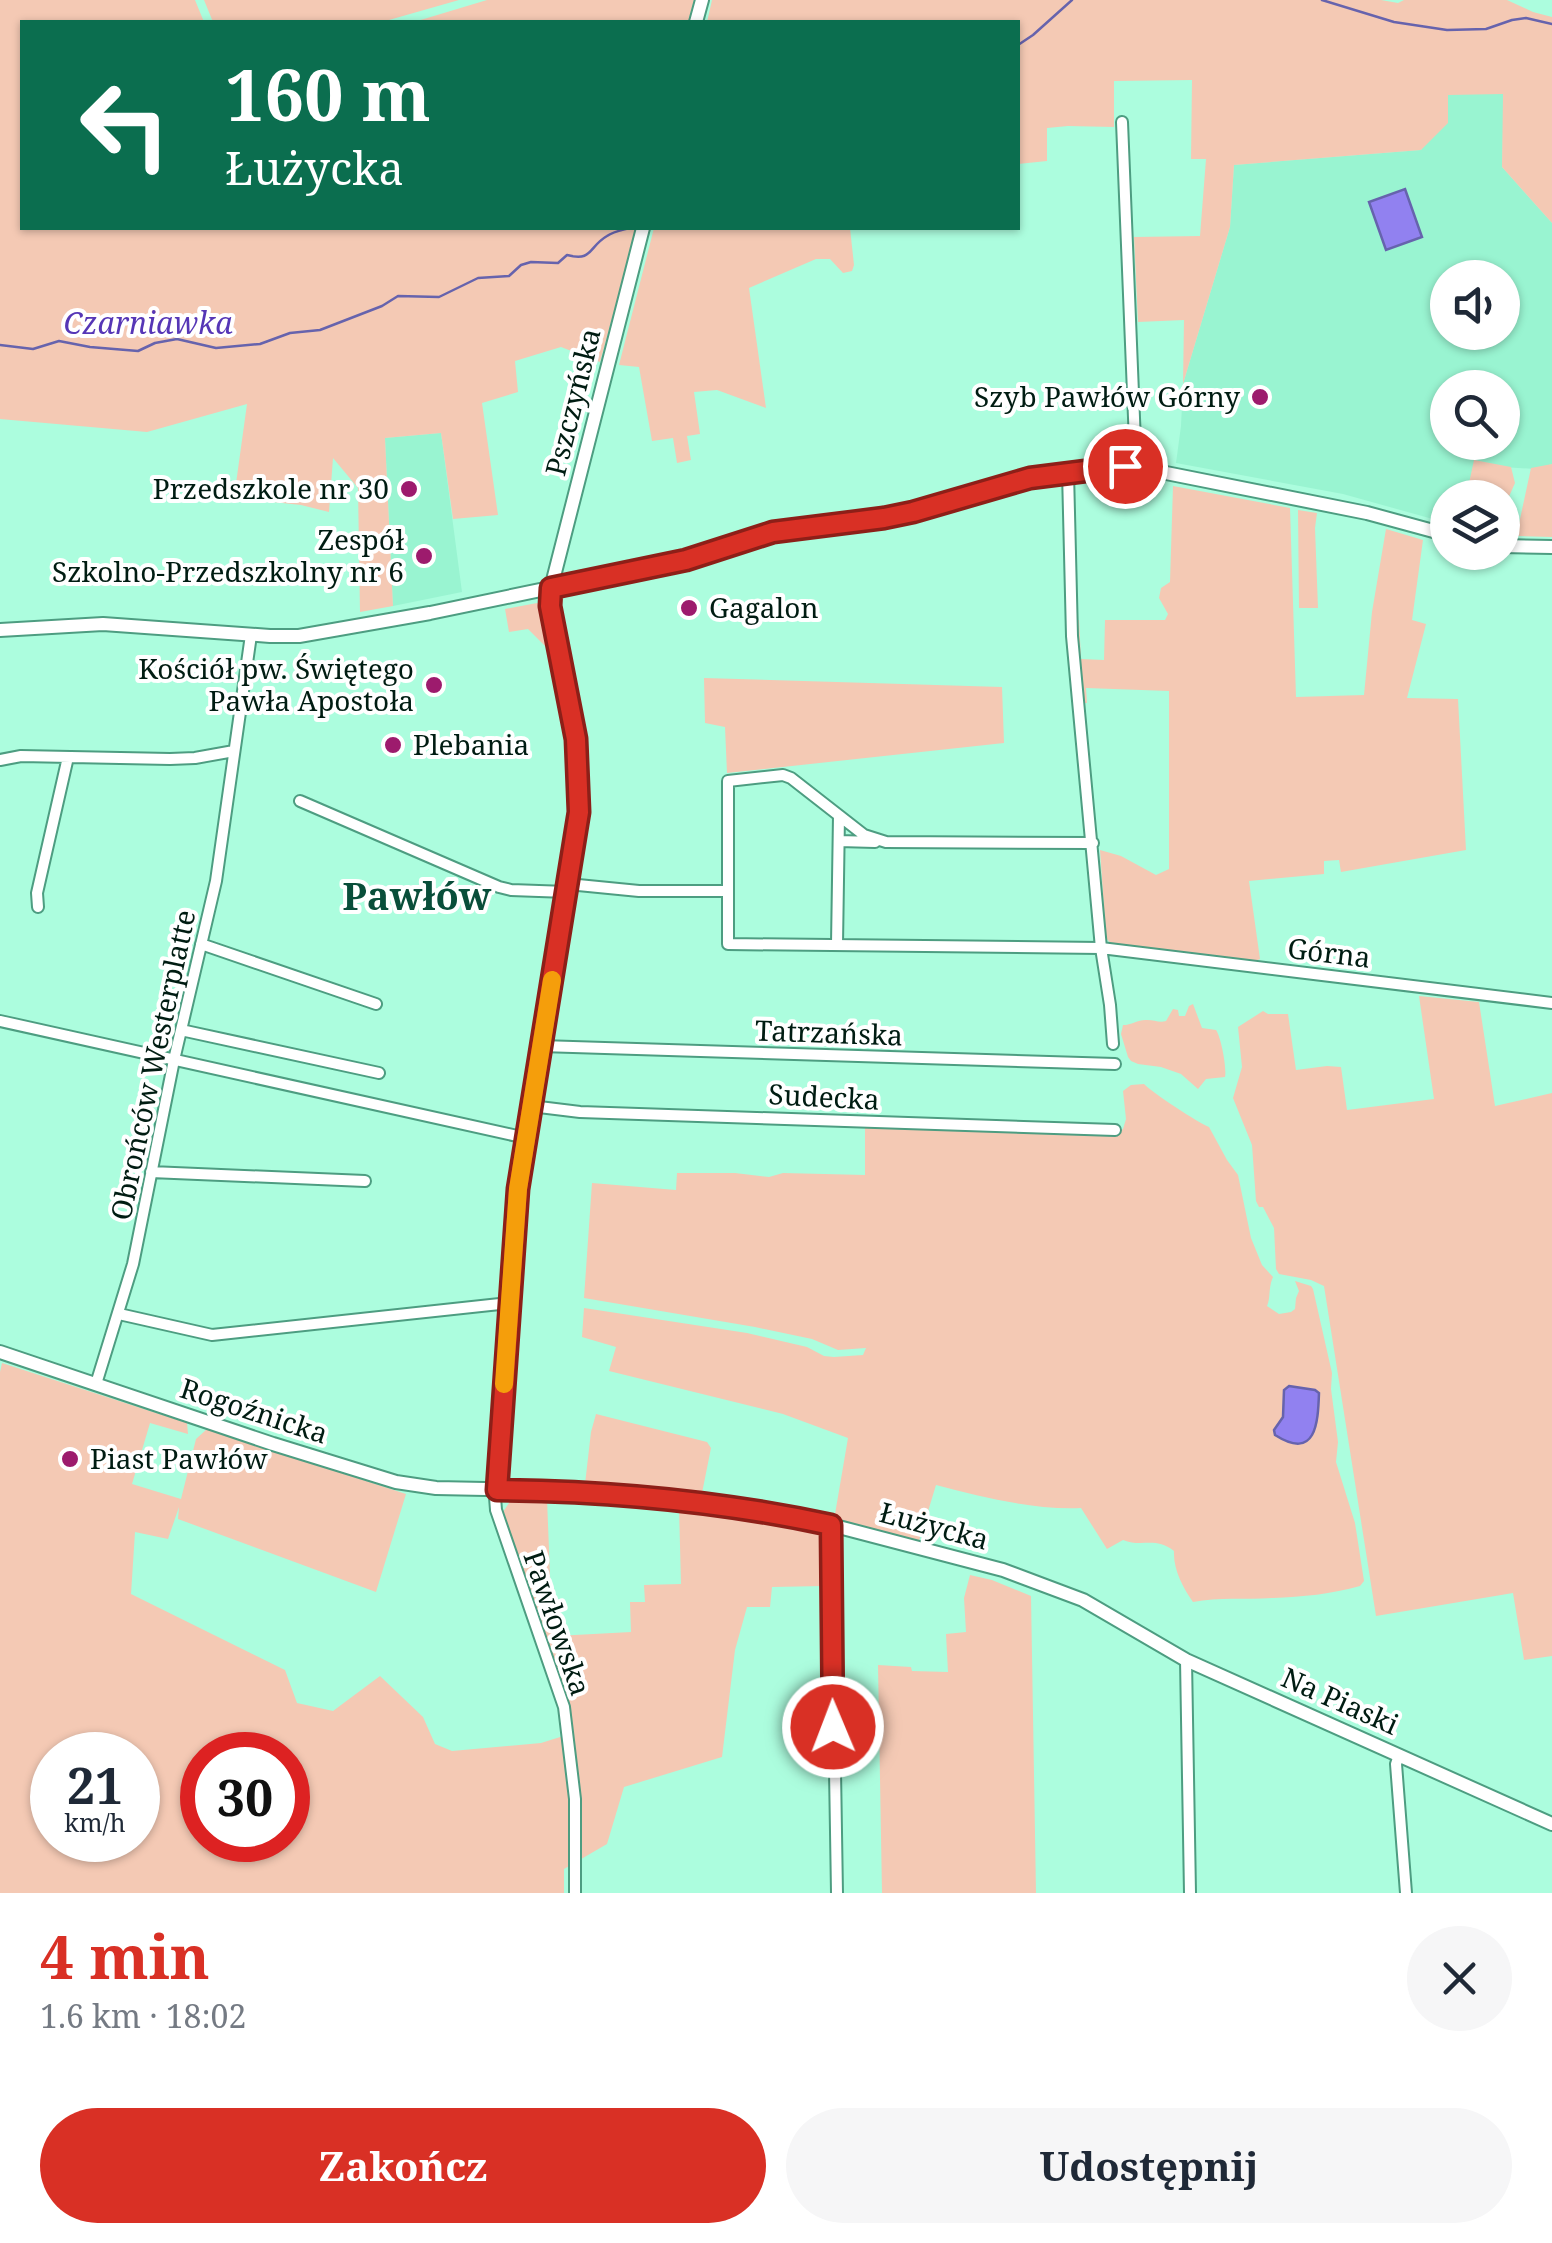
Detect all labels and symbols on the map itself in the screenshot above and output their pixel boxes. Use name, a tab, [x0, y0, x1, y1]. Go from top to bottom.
water label: Czarniawka	[63, 302, 233, 343]
street label: Pszczyńska	[535, 324, 609, 479]
place label: Szyb Pawłów Górny	[974, 377, 1240, 415]
marker: Szyb Pawłów Górny	[1249, 386, 1271, 408]
pin	[1083, 424, 1168, 509]
place label: Przedszkole nr 30	[153, 469, 389, 507]
marker: Przedszkole nr 30	[398, 478, 420, 500]
place label: Zespół Szkolno-Przedszkolny nr 6	[52, 520, 404, 590]
marker: Zespół Szkolno-Przedszkolny nr 6	[413, 545, 435, 567]
place label: Gagalon	[709, 588, 818, 626]
marker: Gagalon	[678, 597, 700, 619]
place label: Kościół pw. Świętego Pawła Apostoła	[138, 649, 414, 719]
marker: Kościół pw. Świętego Pawła Apostoła	[423, 674, 445, 696]
place label: Plebania	[413, 725, 529, 763]
marker: Plebania	[382, 734, 404, 756]
district label: Pawłów	[343, 869, 492, 921]
street label: Obrońców Westerplatte	[101, 906, 203, 1223]
street label: Górna	[1286, 928, 1373, 976]
street label: Tatrzańska	[754, 1010, 904, 1054]
street label: Sudecka	[768, 1074, 881, 1118]
street label: Rogoźnicka	[176, 1368, 333, 1452]
place label: Piast Pawłów	[90, 1439, 268, 1477]
marker: Piast Pawłów	[59, 1448, 81, 1470]
street label: Łużycka	[876, 1492, 993, 1558]
street label: Pawłowska	[515, 1545, 600, 1700]
street label: Na Piaski	[1276, 1658, 1405, 1743]
position arrow	[781, 1675, 885, 1779]
speed limit sign: 30	[180, 1732, 310, 1862]

